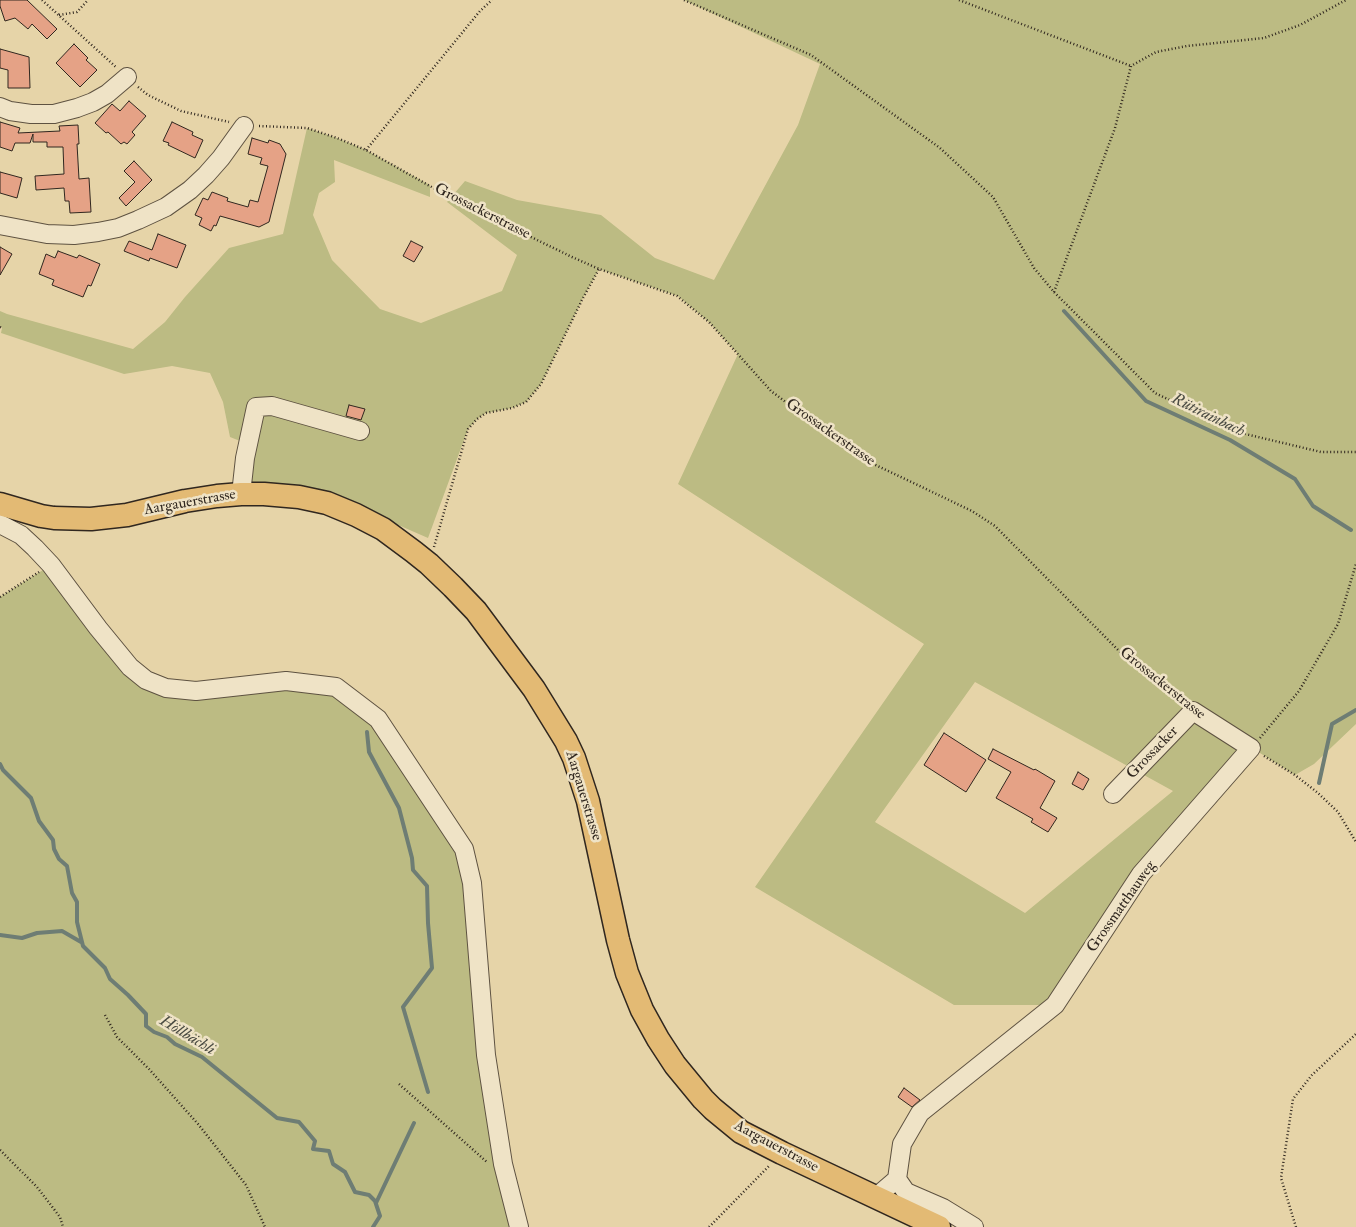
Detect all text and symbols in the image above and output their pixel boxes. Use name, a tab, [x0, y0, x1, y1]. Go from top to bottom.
street label: Grossackerstrasse	[431, 180, 533, 244]
water label: Rütirainbach	[1168, 390, 1248, 442]
street label: Grossackerstrasse	[782, 396, 878, 470]
street label: Aargauerstrasse	[143, 486, 237, 520]
street label: Grossackerstrasse	[1116, 644, 1208, 724]
street label: Grossacker	[1123, 723, 1183, 783]
street label: Aargauerstrasse	[561, 749, 605, 843]
street label: Grossmatthauweg	[1084, 858, 1160, 956]
water label: Höllbächli	[156, 1012, 218, 1060]
street label: Aargauerstrasse	[731, 1117, 821, 1177]

